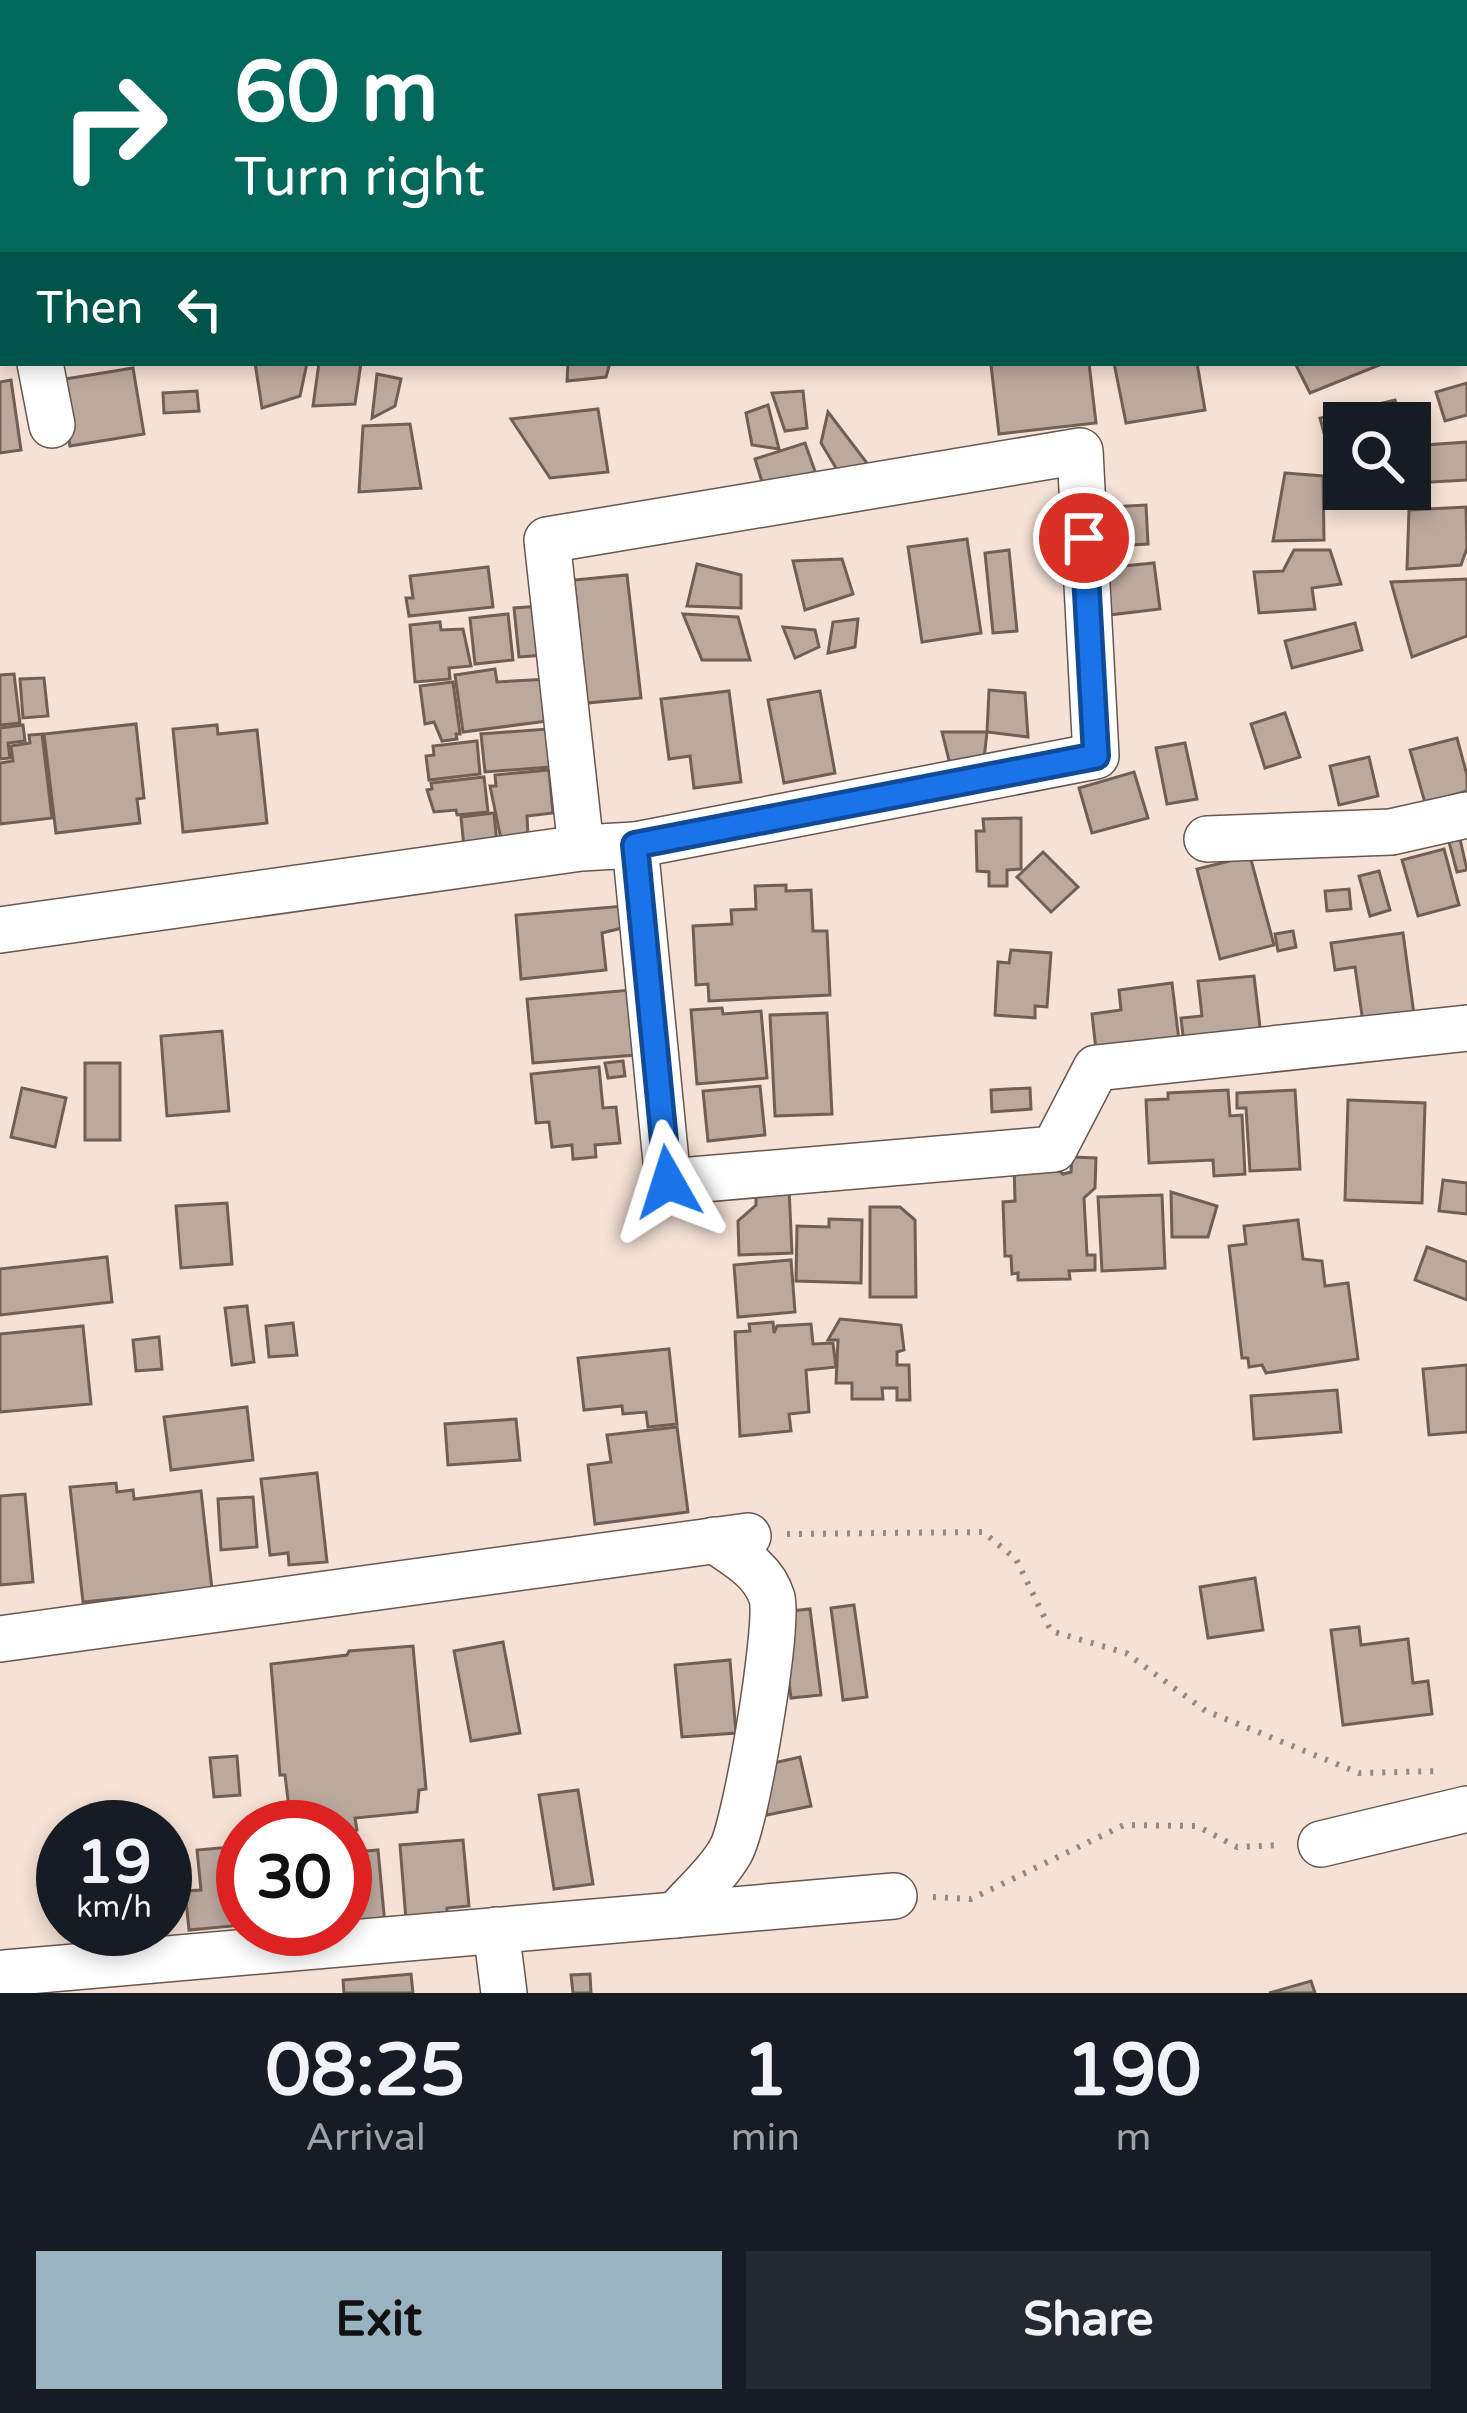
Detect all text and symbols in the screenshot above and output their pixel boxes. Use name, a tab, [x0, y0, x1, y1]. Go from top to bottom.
text: 60 m	[234, 43, 438, 144]
icon: right	[36, 48, 192, 204]
text: Turn right	[234, 145, 485, 210]
icon: left	[167, 276, 233, 342]
text: Then	[36, 282, 143, 336]
map controls	[1323, 402, 1431, 510]
button: search	[1323, 402, 1431, 510]
pin	[1033, 487, 1135, 589]
icon: arrive	[1051, 505, 1117, 571]
position arrow	[605, 1119, 731, 1245]
speed limit sign: 30	[216, 1800, 372, 1956]
text: 19	[76, 1827, 152, 1899]
text: km/h	[76, 1889, 152, 1926]
text: 08:25	[266, 2028, 465, 2115]
text: 1	[743, 2028, 788, 2115]
text: 190	[1066, 2028, 1201, 2115]
text: Arrival	[305, 2114, 426, 2161]
text: min	[731, 2114, 800, 2161]
text: m	[1116, 2114, 1151, 2161]
button: Exit	[36, 2251, 722, 2389]
button: Share	[746, 2251, 1431, 2389]

